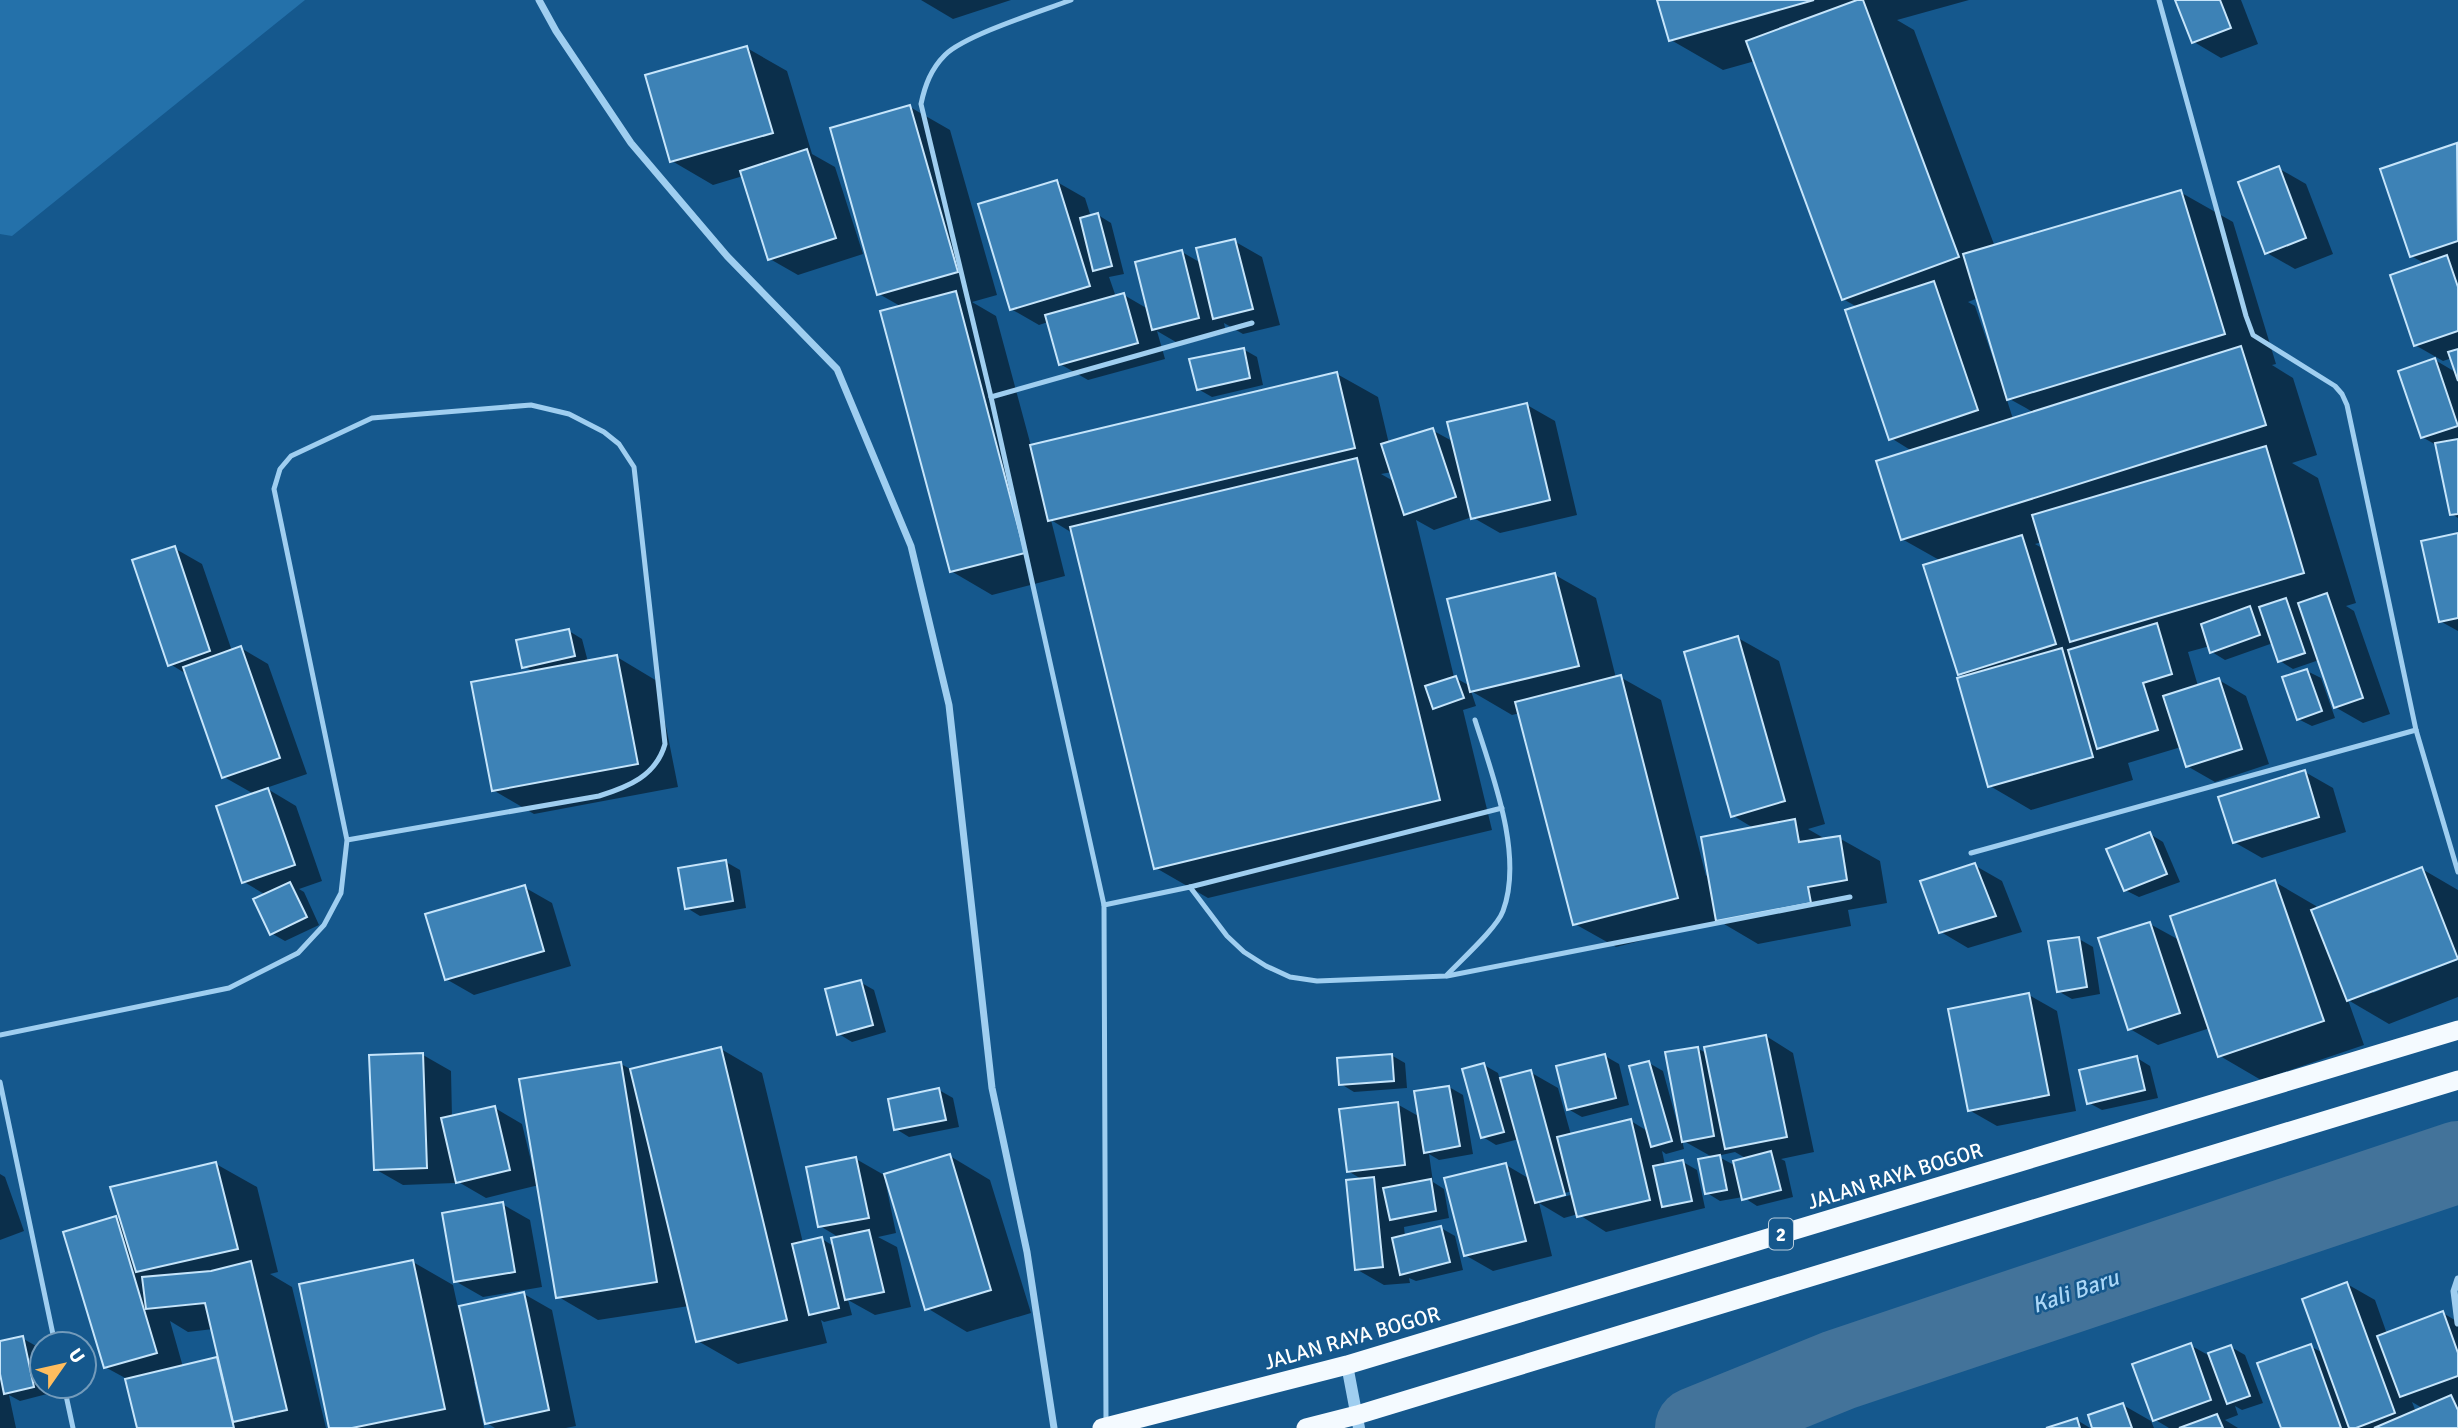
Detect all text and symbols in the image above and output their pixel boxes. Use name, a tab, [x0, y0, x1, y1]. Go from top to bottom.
street label: JALAN RAYA BOGOR	[1804, 1137, 1986, 1215]
road number: 2	[1769, 1218, 1793, 1250]
water label: Kali Baru	[2028, 1263, 2124, 1320]
street label: JALAN RAYA BOGOR	[1261, 1300, 1443, 1376]
north arrow	[28, 1330, 98, 1400]
text: U	[63, 1344, 90, 1368]

